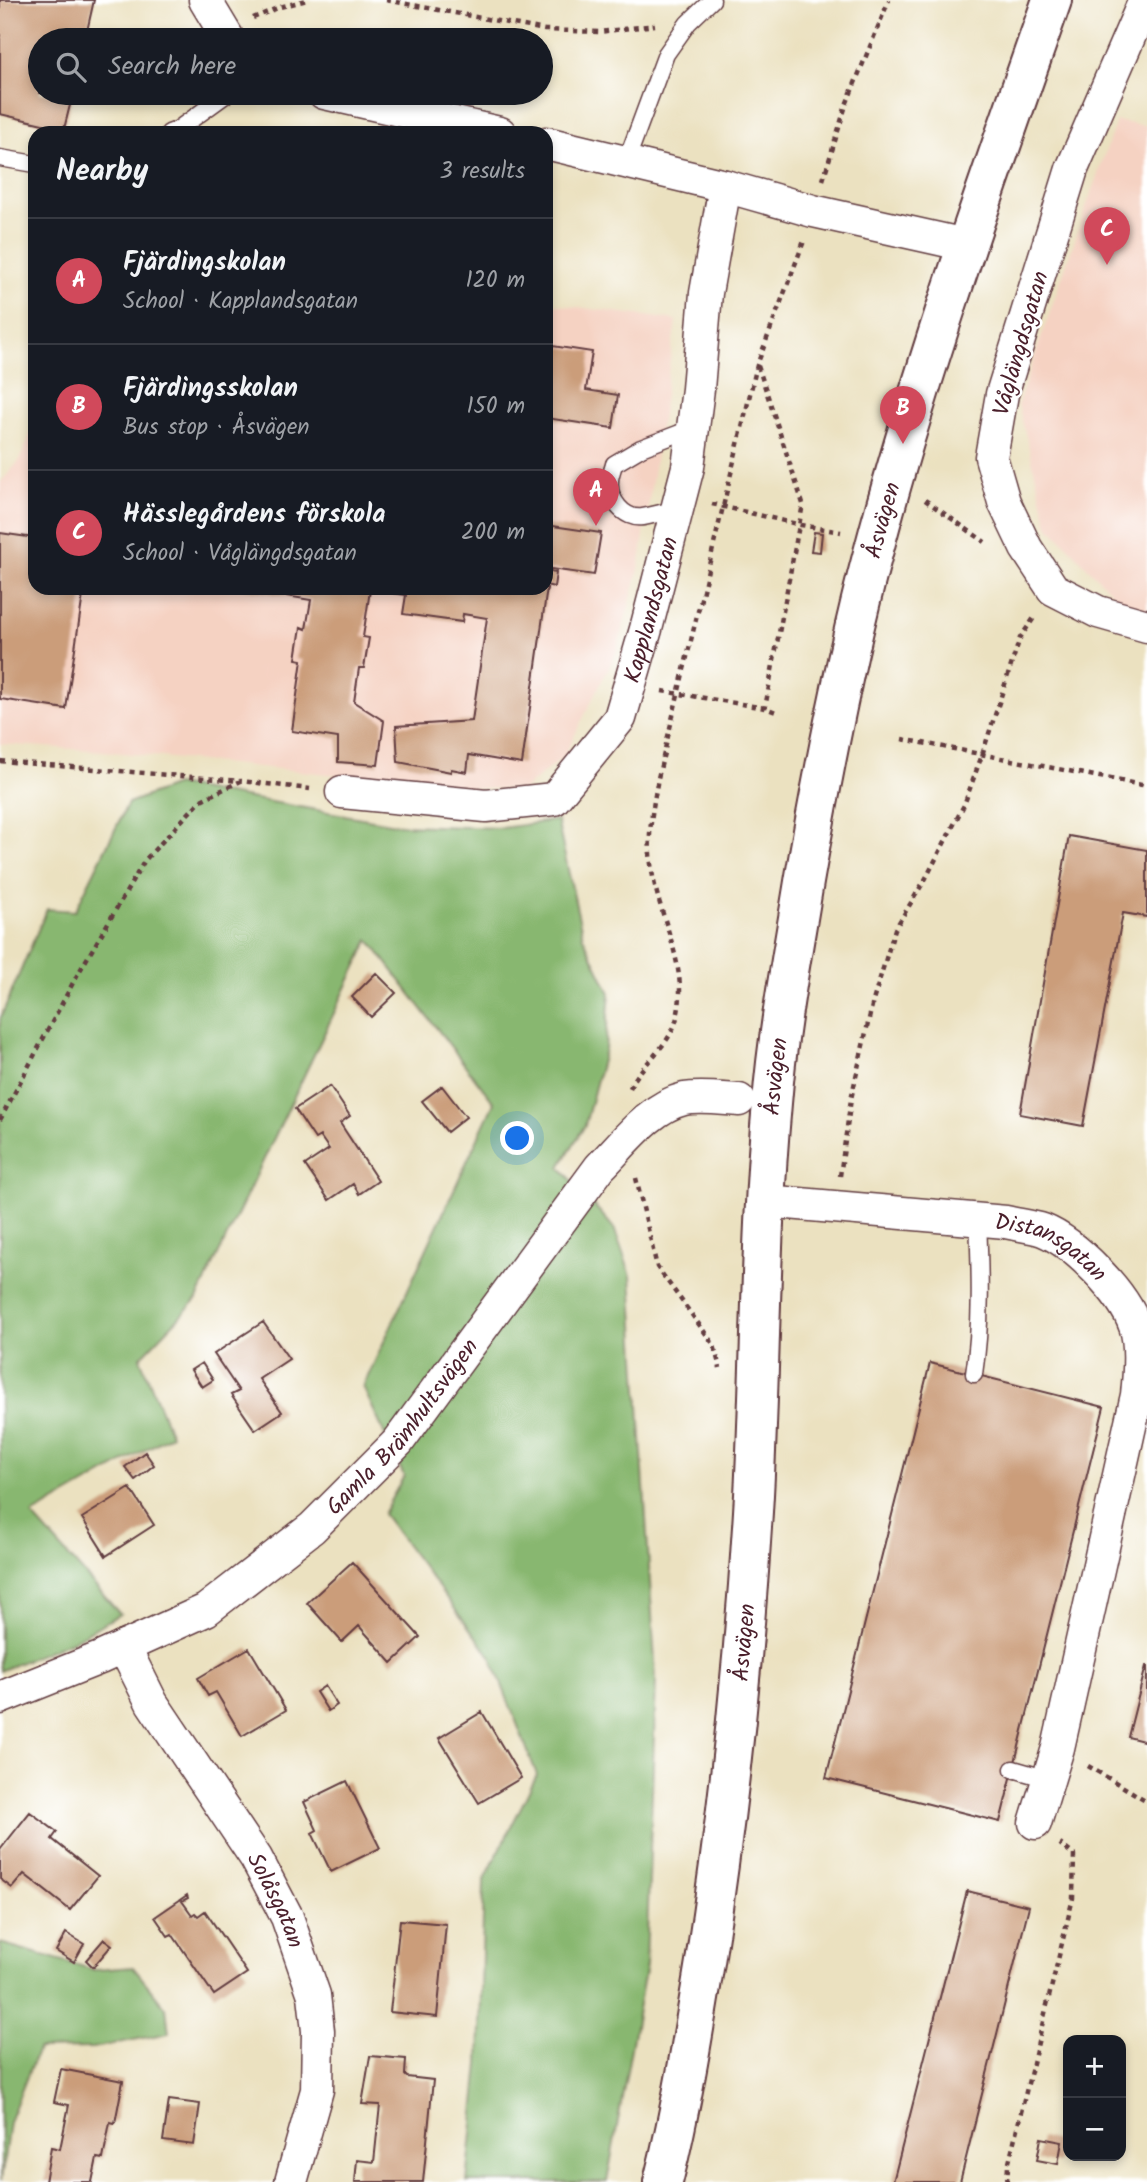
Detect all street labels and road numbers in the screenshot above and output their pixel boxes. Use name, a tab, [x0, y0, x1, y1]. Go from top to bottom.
street label: Våglängdsgatan	[984, 267, 1060, 420]
street label: Åsvägen	[856, 478, 912, 563]
street label: Kapplandsgatan	[615, 533, 689, 688]
street label: Åsvägen	[755, 1036, 799, 1117]
street label: Distansgatan	[994, 1205, 1115, 1291]
street label: Gamla Brämhultsvägen	[318, 1331, 488, 1525]
street label: Åsvägen	[724, 1602, 767, 1683]
street label: Solåsgatan	[236, 1846, 312, 1953]

